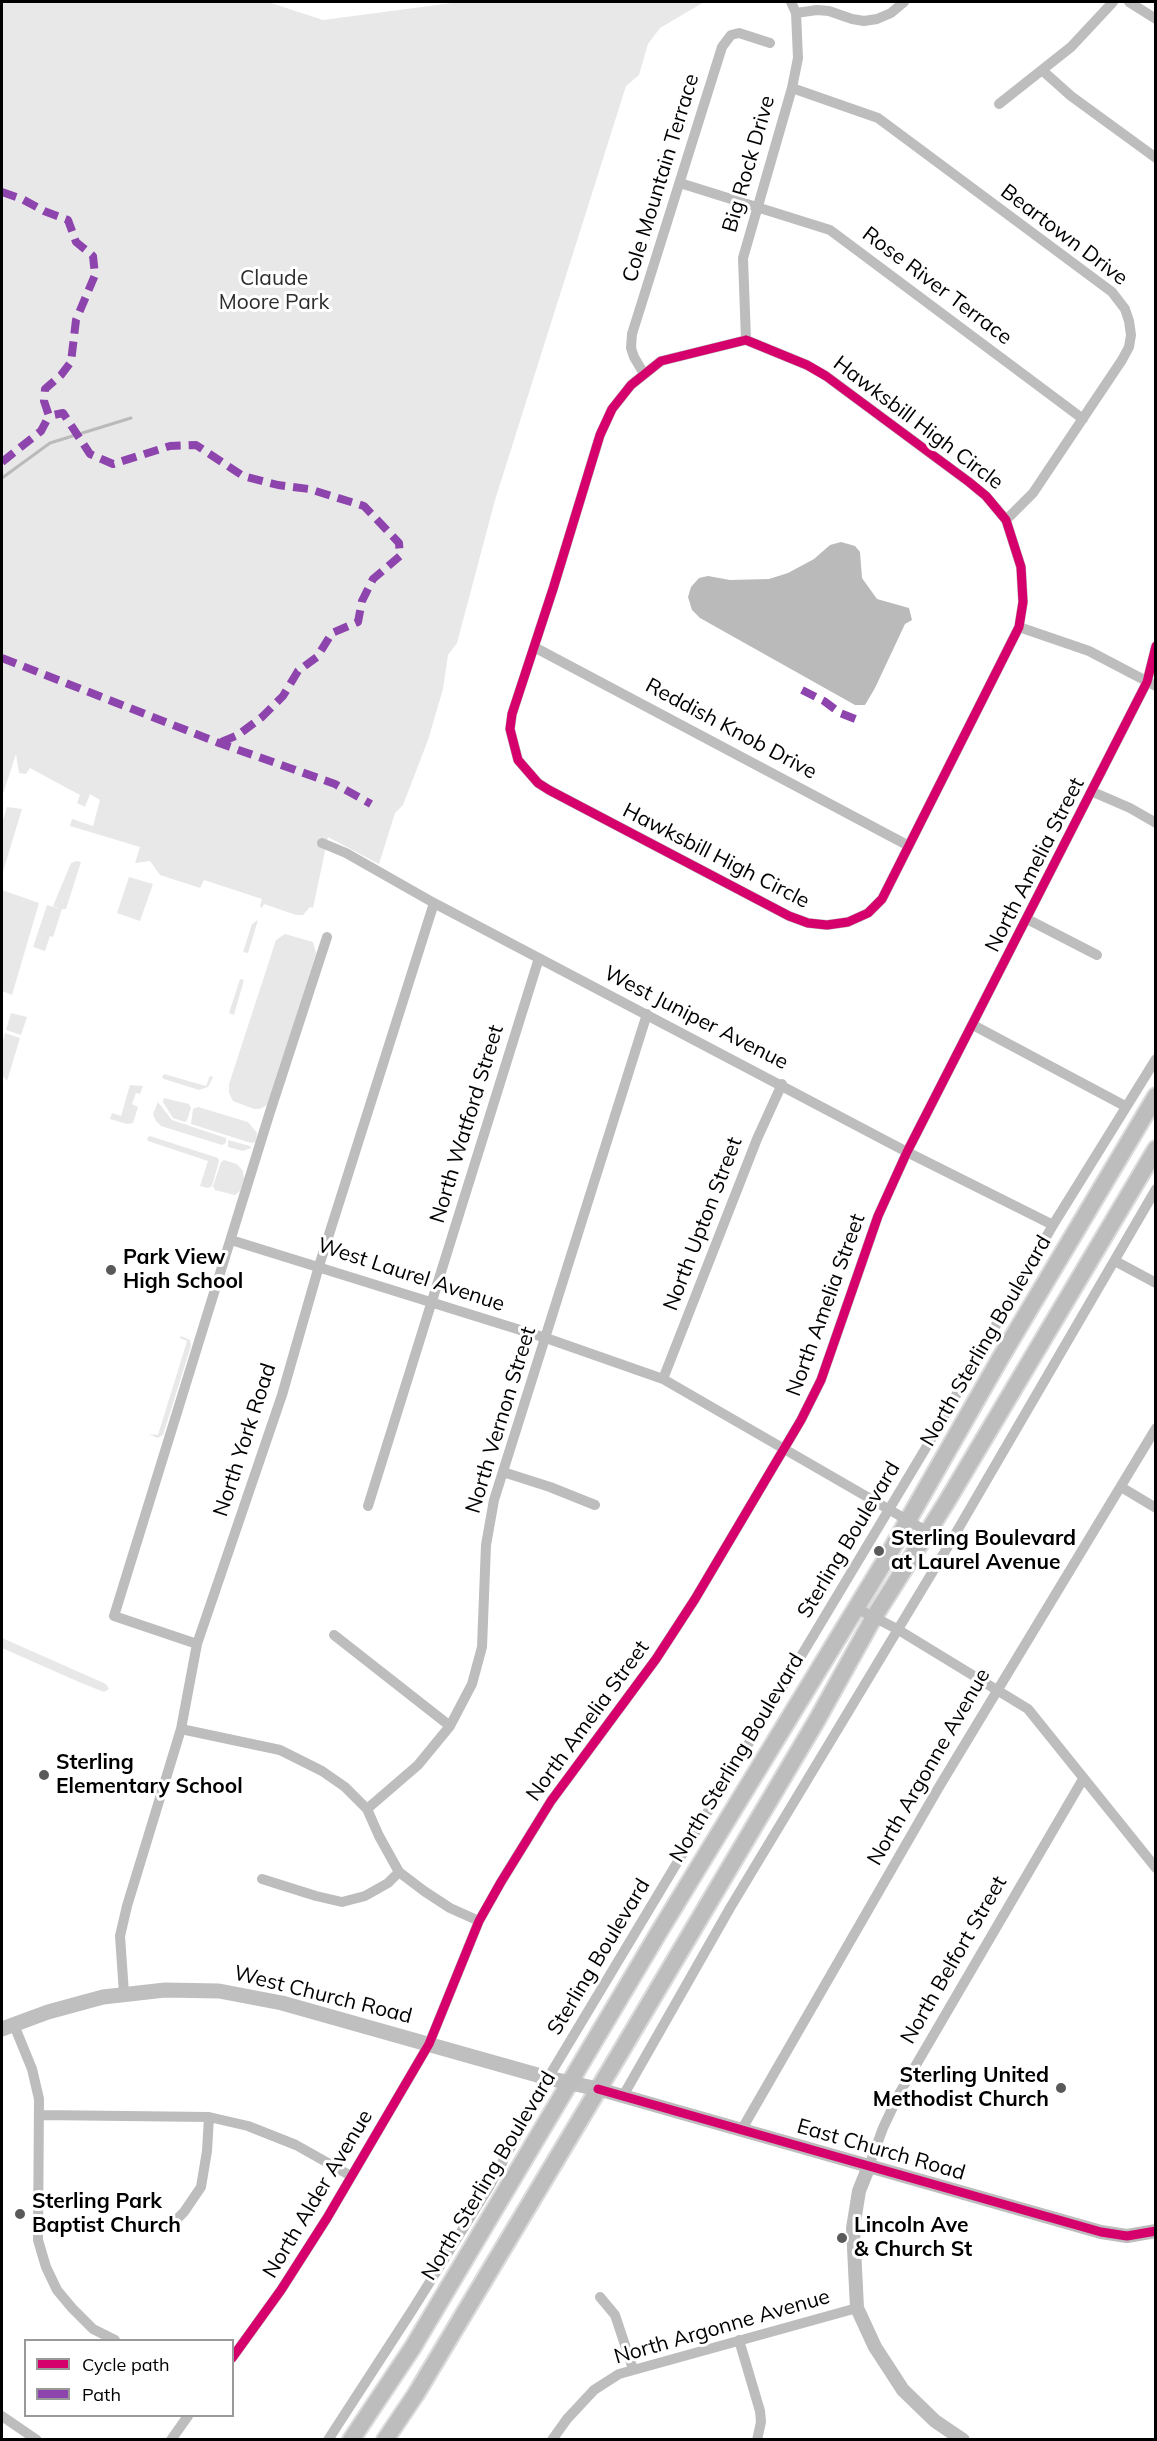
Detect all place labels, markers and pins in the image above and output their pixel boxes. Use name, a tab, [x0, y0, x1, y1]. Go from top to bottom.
place label: Park View High School	[123, 1245, 243, 1295]
marker: Park View High School	[104, 1263, 118, 1277]
place label: Sterling Boulevard at Laurel Avenue	[891, 1526, 1076, 1576]
marker: Sterling Boulevard at Laurel Avenue	[872, 1544, 886, 1558]
place label: Sterling Elementary School	[56, 1750, 243, 1800]
marker: Sterling Elementary School	[37, 1768, 51, 1782]
place label: Sterling United Methodist Church	[873, 2063, 1049, 2113]
marker: Sterling United Methodist Church	[1054, 2081, 1068, 2095]
place label: Sterling Park Baptist Church	[32, 2189, 181, 2239]
marker: Sterling Park Baptist Church	[13, 2207, 27, 2221]
place label: Lincoln Ave & Church St	[854, 2213, 972, 2263]
marker: Lincoln Ave & Church St	[835, 2231, 849, 2245]

